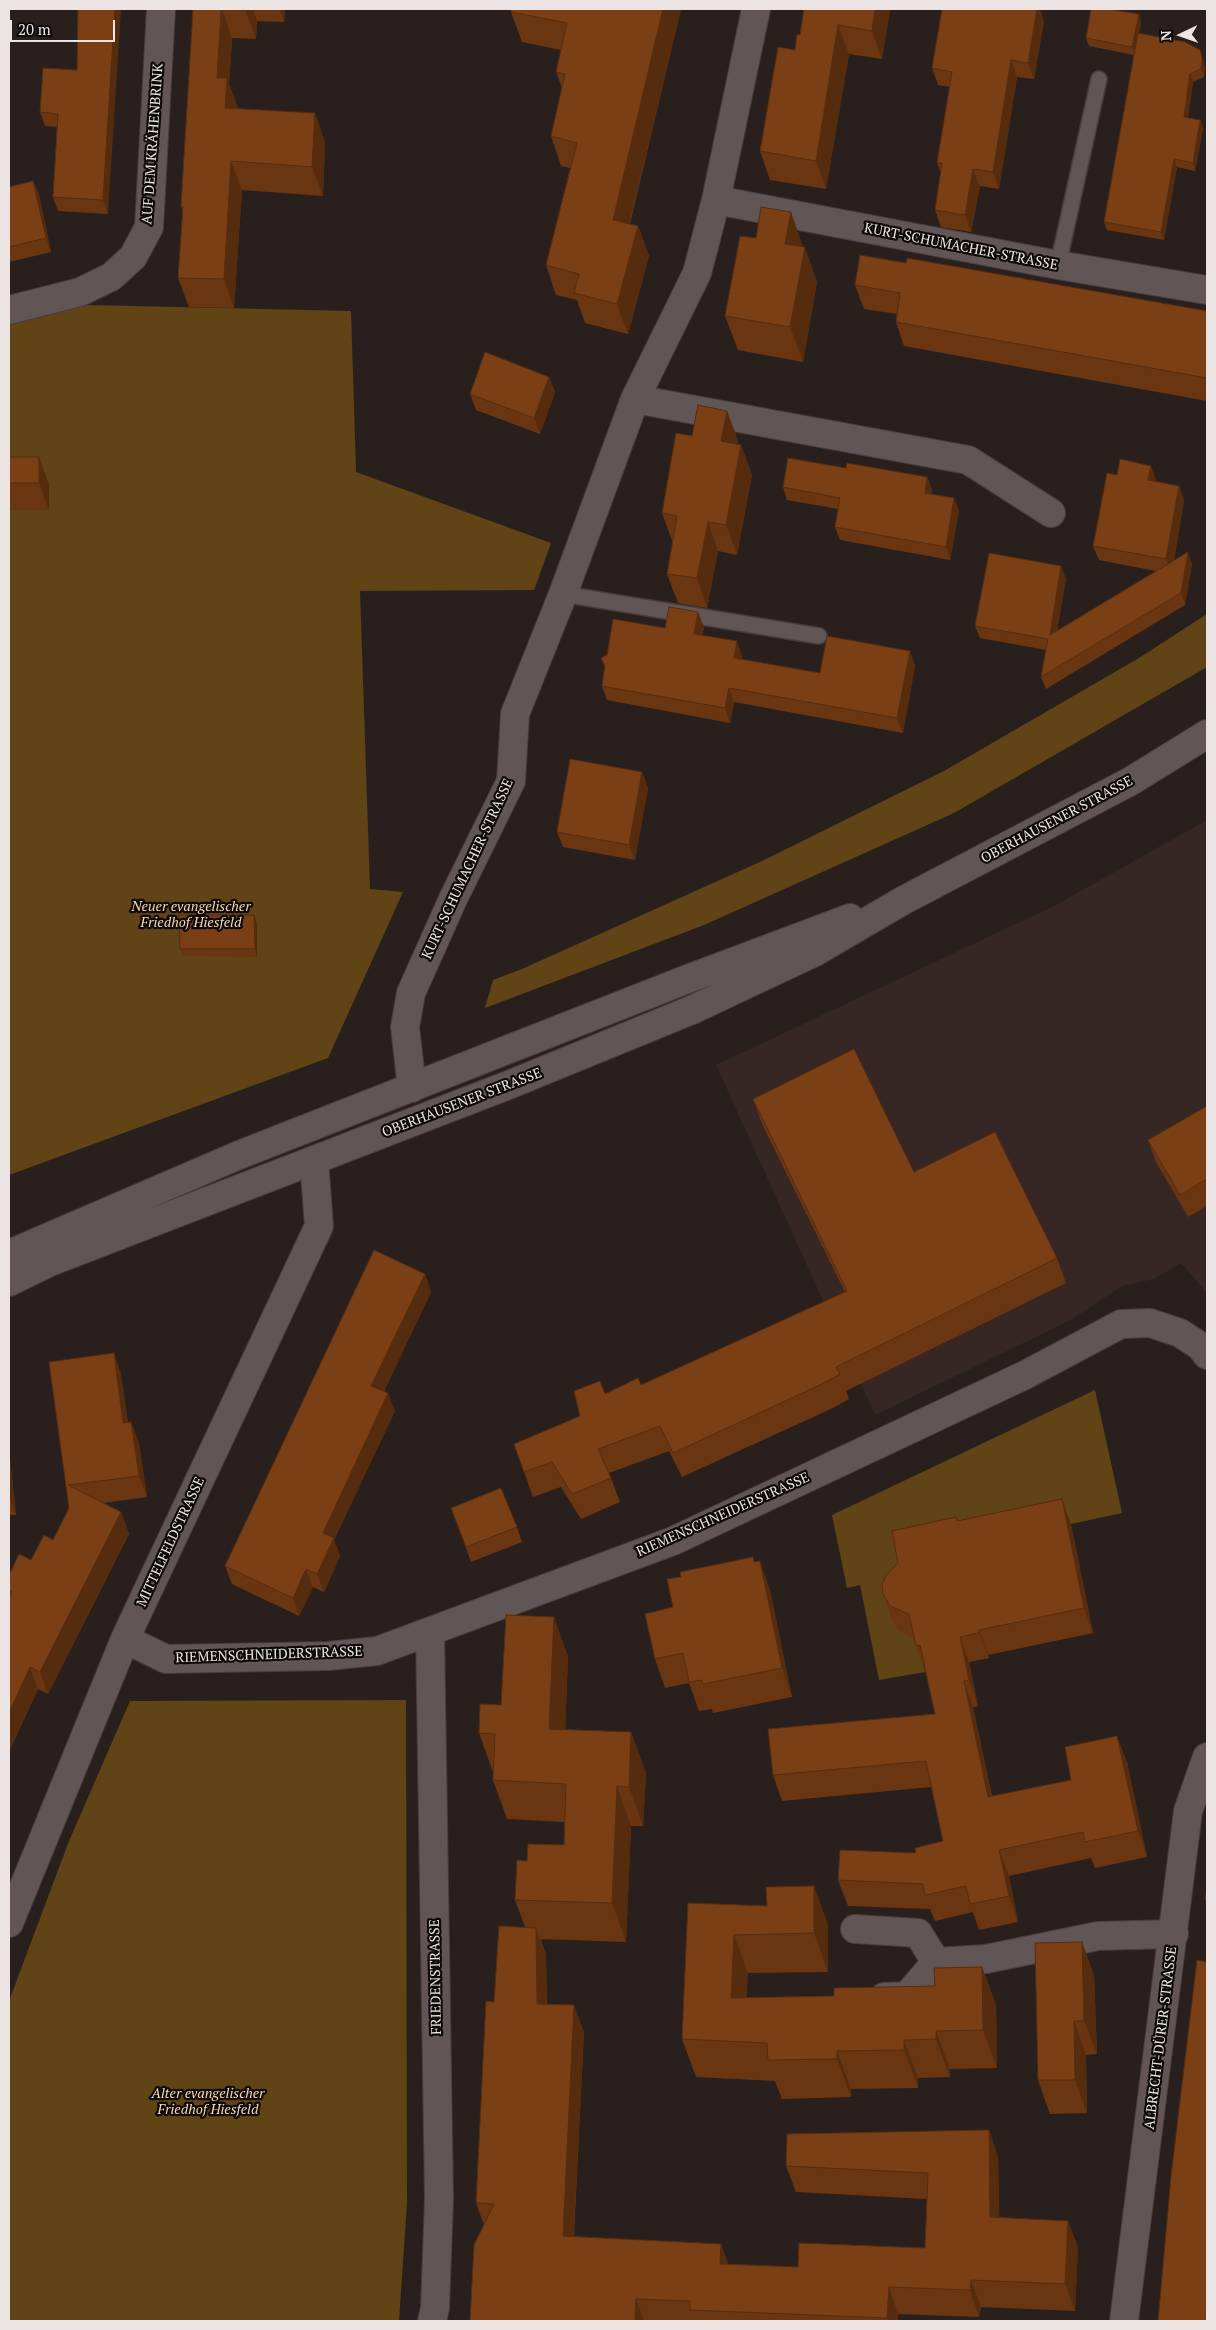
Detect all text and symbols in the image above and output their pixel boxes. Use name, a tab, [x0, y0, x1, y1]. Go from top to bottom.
scale bar	[12, 10, 118, 42]
north arrow	[1156, 10, 1206, 60]
text: 20 m	[18, 19, 51, 39]
text: N	[1156, 30, 1175, 42]
street label: AUF DEM KRÄHENBRINK	[139, 63, 167, 225]
street label: KURT-SCHUMACHER-STRASSE	[863, 220, 1059, 274]
street label: OBERHAUSENER STRASSE	[978, 773, 1136, 867]
street label: KURT-SCHUMACHER-STRASSE	[419, 776, 517, 962]
park label: Neuer evangelischer Friedhof Hiesfeld	[131, 899, 251, 932]
street label: OBERHAUSENER STRASSE	[380, 1065, 544, 1141]
street label: RIEMENSCHNEIDERSTRASSE	[634, 1469, 812, 1561]
street label: MITTELFELDSTRASSE	[134, 1474, 208, 1610]
street label: RIEMENSCHNEIDERSTRASSE	[175, 1643, 363, 1667]
street label: FRIEDENSTRASSE	[427, 1919, 445, 2035]
street label: ALBRECHT-DÜRER-STRASSE	[1141, 1945, 1181, 2131]
park label: Alter evangelischer Friedhof Hiesfeld	[151, 2086, 265, 2118]

